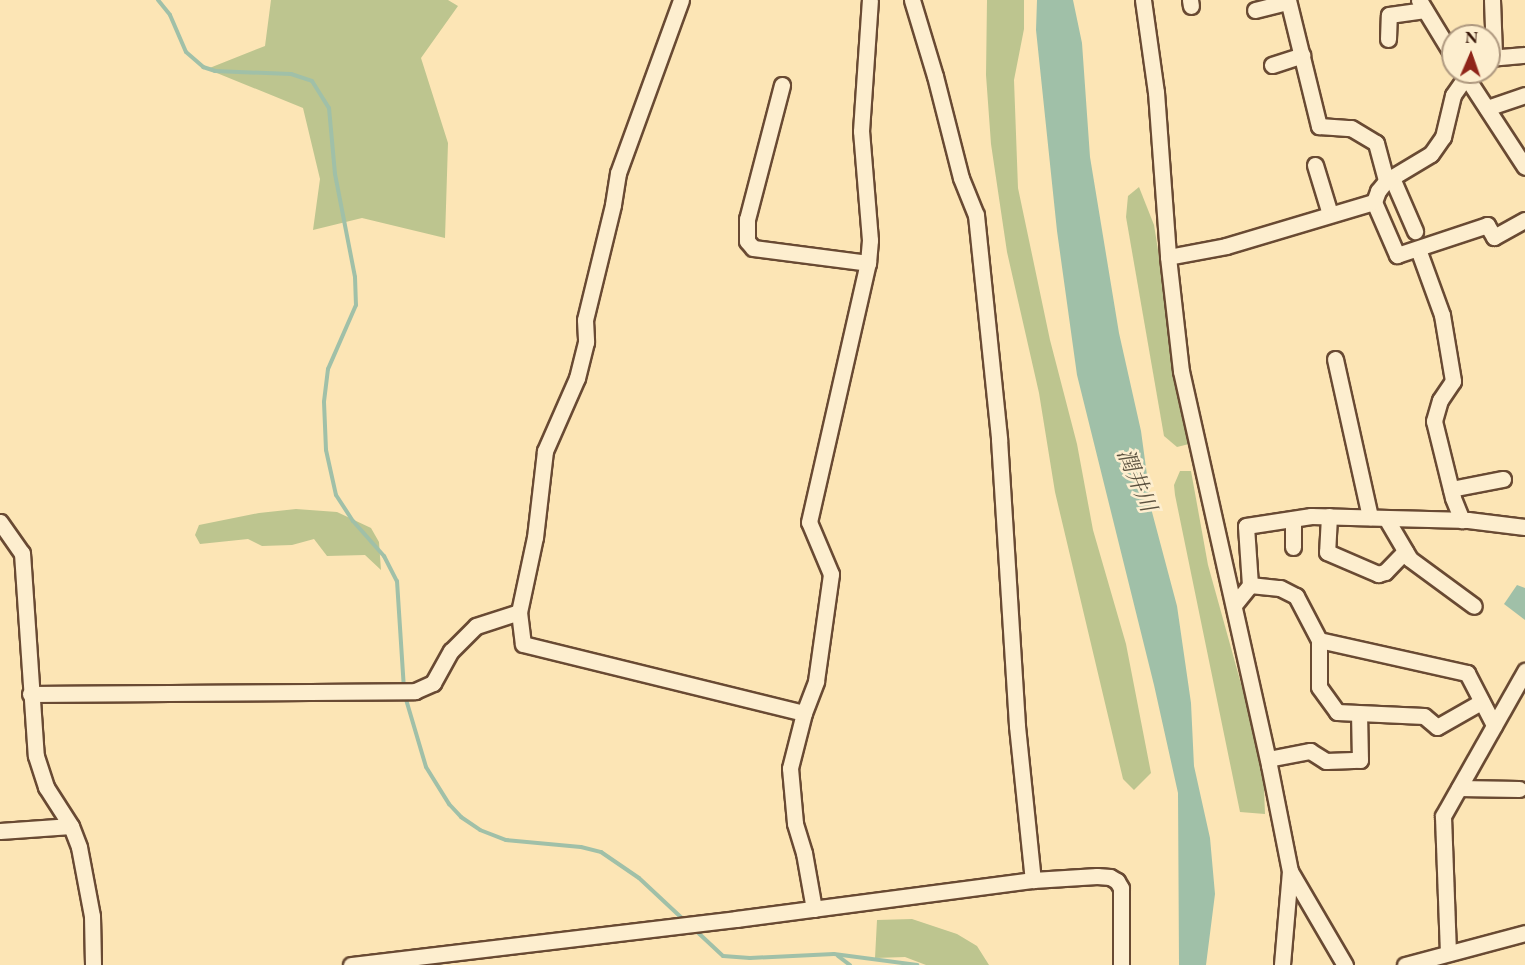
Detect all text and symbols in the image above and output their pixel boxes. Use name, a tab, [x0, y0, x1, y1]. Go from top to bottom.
north arrow	[1441, 24, 1501, 84]
text: N	[1465, 27, 1478, 48]
water label: 潤井川	[1112, 444, 1162, 516]

